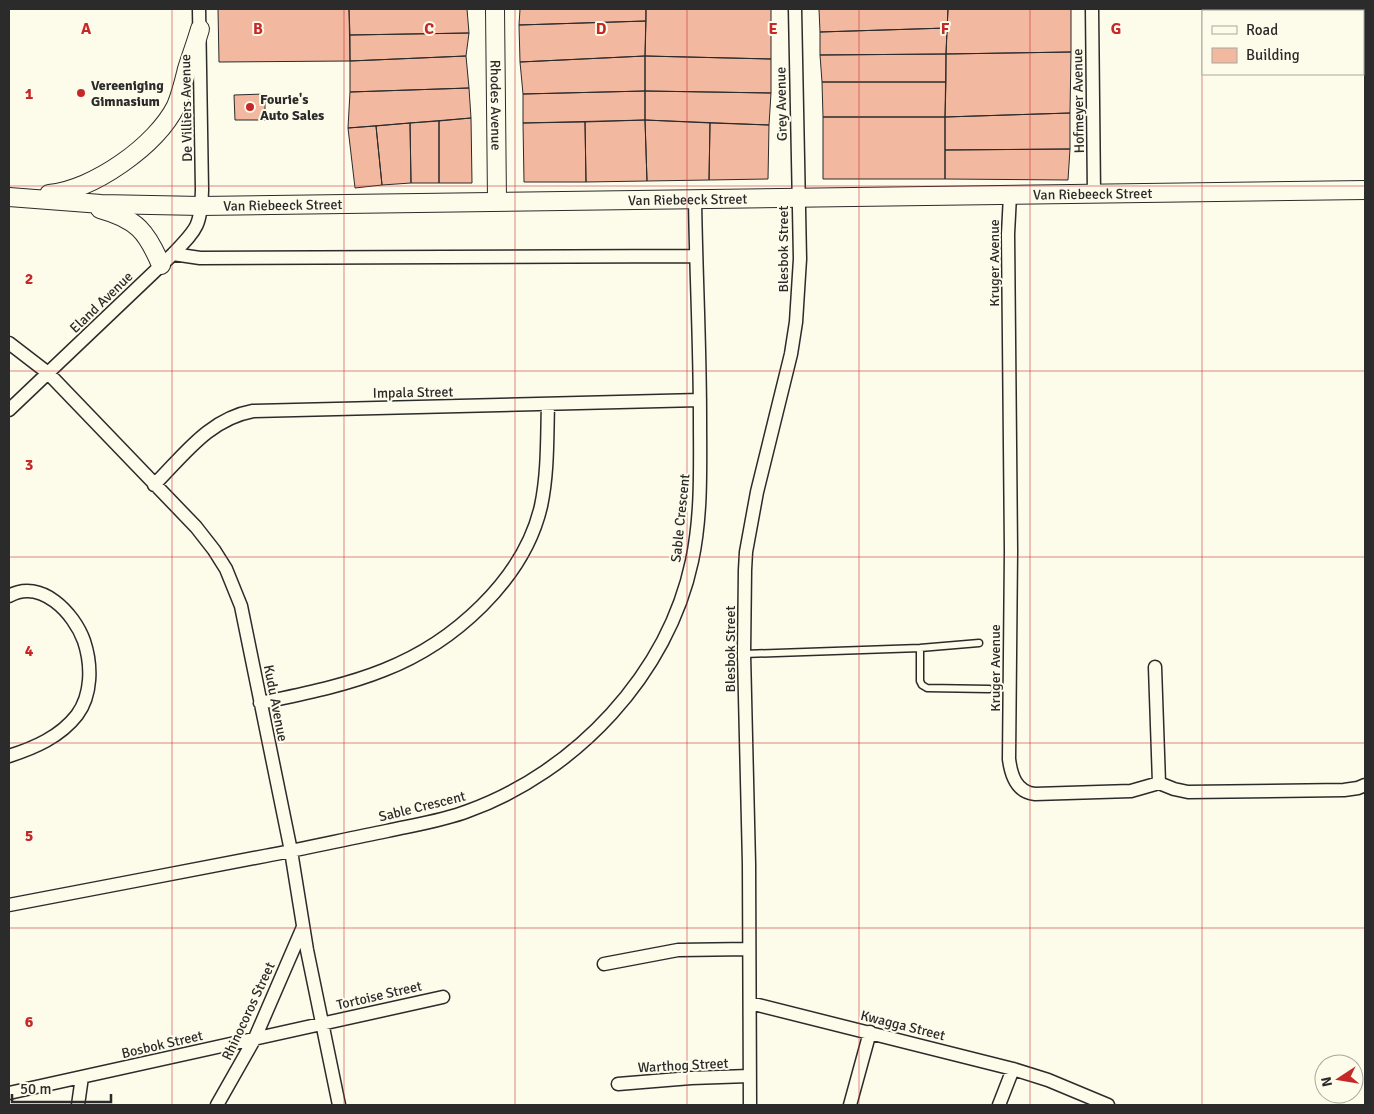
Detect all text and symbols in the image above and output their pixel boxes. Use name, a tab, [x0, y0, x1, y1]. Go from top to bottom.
legend	[1202, 10, 1364, 75]
text: A	[81, 19, 92, 39]
text: B	[253, 19, 263, 39]
text: C	[424, 19, 434, 39]
text: D	[596, 19, 607, 39]
text: E	[768, 19, 778, 39]
text: F	[941, 19, 950, 39]
text: G	[1111, 19, 1121, 39]
text: Road	[1246, 21, 1278, 39]
text: Building	[1246, 46, 1300, 64]
street label: Hofmeyer Avenue	[1069, 48, 1088, 153]
street label: De Villiers Avenue	[177, 54, 196, 162]
street label: Rhodes Avenue	[487, 60, 504, 150]
street label: Grey Avenue	[772, 67, 791, 141]
place label: Vereeniging Gimnasium	[91, 77, 164, 110]
text: 1	[25, 84, 34, 104]
marker: Vereeniging Gimnasium	[75, 87, 87, 99]
place label: Fourie's Auto Sales	[260, 91, 324, 124]
marker: Fourie's Auto Sales	[244, 101, 256, 113]
street label: Van Riebeeck Street	[1033, 185, 1152, 204]
street label: Van Riebeeck Street	[628, 190, 748, 209]
street label: Van Riebeeck Street	[223, 196, 343, 215]
street label: Blesbok Street	[775, 206, 792, 292]
street label: Kruger Avenue	[986, 219, 1003, 307]
street label: Eland Avenue	[66, 268, 136, 337]
text: 2	[25, 269, 33, 289]
street label: Impala Street	[373, 383, 454, 402]
text: 3	[25, 455, 33, 475]
street label: Sable Crescent	[667, 473, 694, 563]
street label: Blesbok Street	[722, 606, 739, 692]
street label: Kruger Avenue	[987, 624, 1004, 712]
text: 4	[25, 641, 34, 661]
street label: Kudu Avenue	[260, 663, 291, 743]
street label: Sable Crescent	[377, 787, 467, 825]
text: 5	[25, 826, 33, 846]
street label: Rhinocoros Street	[218, 959, 279, 1063]
street label: Tortoise Street	[335, 977, 423, 1014]
street label: Kwagga Street	[859, 1007, 947, 1044]
text: 6	[25, 1012, 34, 1032]
street label: Bosbok Street	[120, 1027, 205, 1062]
north arrow	[1314, 1054, 1364, 1104]
street label: Warthog Street	[637, 1055, 729, 1076]
scale bar	[12, 1072, 111, 1104]
text: N	[1317, 1075, 1336, 1088]
text: 50 m	[20, 1080, 51, 1098]

